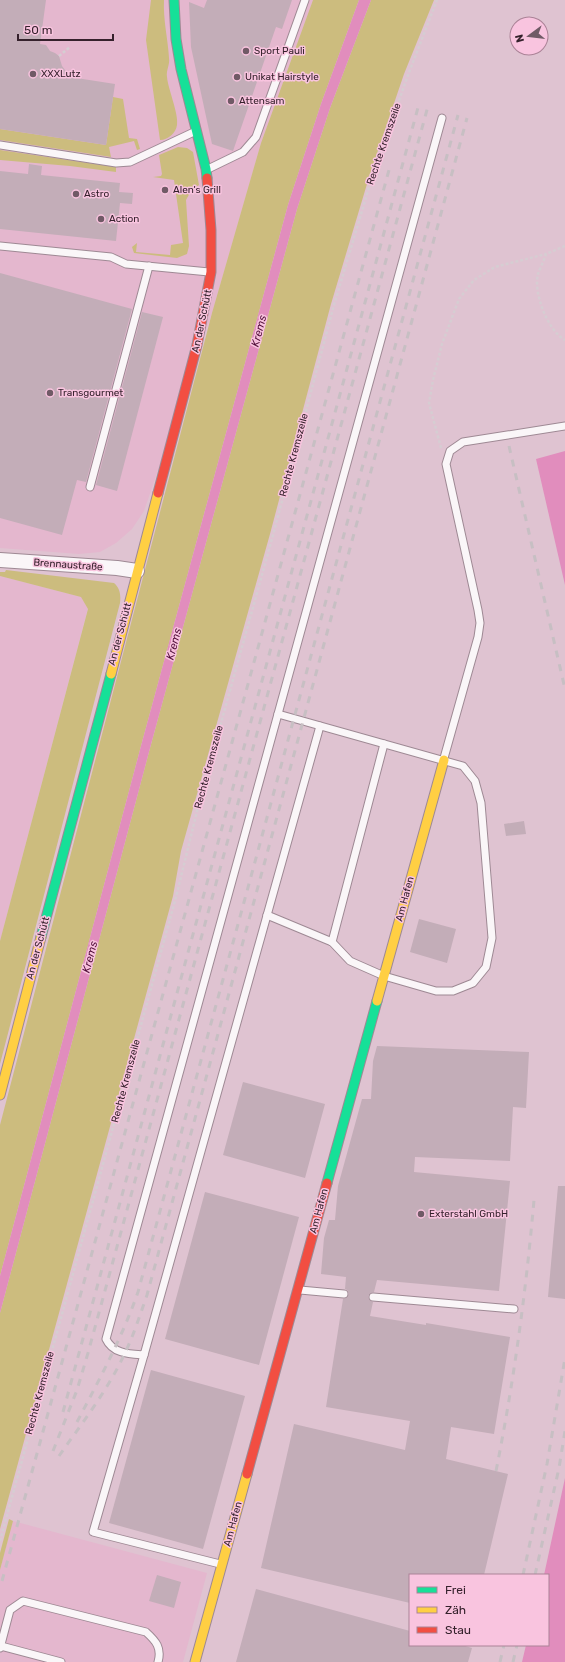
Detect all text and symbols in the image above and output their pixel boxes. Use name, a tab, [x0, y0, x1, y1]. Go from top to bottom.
scale bar	[18, 16, 113, 42]
north arrow	[509, 16, 549, 56]
text: 50 m	[24, 23, 52, 37]
text: N	[512, 33, 527, 44]
place label: Sport Pauli	[254, 45, 305, 57]
marker: Sport Pauli	[241, 46, 251, 56]
place label: XXXLutz	[41, 68, 80, 80]
marker: XXXLutz	[28, 69, 38, 79]
place label: Unikat Hairstyle	[245, 71, 319, 83]
marker: Unikat Hairstyle	[232, 72, 242, 82]
place label: Attensam	[239, 95, 285, 107]
marker: Attensam	[226, 96, 236, 106]
street label: Rechte Kremszeile	[364, 101, 404, 187]
place label: Alen's Grill	[173, 184, 221, 196]
marker: Alen's Grill	[160, 185, 170, 195]
place label: Astro	[84, 188, 109, 200]
marker: Astro	[71, 189, 81, 199]
place label: Action	[109, 213, 139, 225]
marker: Action	[96, 214, 106, 224]
street label: An der Schütt	[189, 288, 215, 354]
water label: Krems	[249, 313, 270, 348]
place label: Transgourmet	[58, 387, 123, 399]
marker: Transgourmet	[45, 388, 55, 398]
street label: Rechte Kremszeile	[277, 412, 311, 498]
street label: Brennaustraße	[33, 557, 103, 573]
street label: An der Schütt	[106, 601, 134, 667]
water label: Krems	[164, 626, 185, 661]
street label: Rechte Kremszeile	[192, 724, 226, 810]
street label: Am Hafen	[393, 875, 417, 923]
street label: An der Schütt	[24, 915, 52, 981]
water label: Krems	[80, 939, 101, 974]
street label: Rechte Kremszeile	[109, 1038, 143, 1124]
street label: Am Hafen	[307, 1187, 331, 1235]
place label: Exterstahl GmbH	[429, 1208, 508, 1220]
marker: Exterstahl GmbH	[416, 1209, 426, 1219]
street label: Rechte Kremszeile	[23, 1350, 57, 1436]
street label: Am Hafen	[221, 1500, 245, 1548]
legend	[409, 1574, 549, 1646]
text: Frei	[445, 1583, 466, 1597]
text: Zäh	[445, 1603, 466, 1617]
text: Stau	[445, 1623, 471, 1637]

